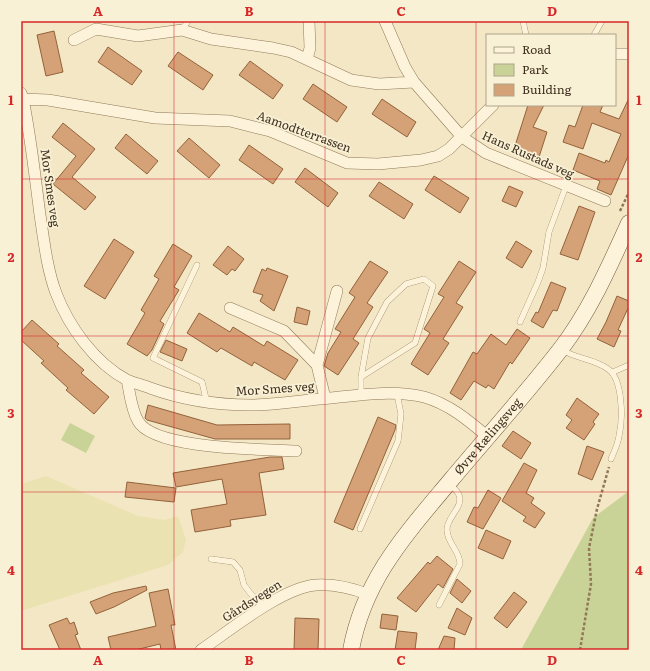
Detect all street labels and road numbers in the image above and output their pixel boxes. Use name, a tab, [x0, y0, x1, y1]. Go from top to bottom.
street label: Aamodtterrassen	[255, 106, 354, 157]
street label: Hans Rustads veg	[479, 126, 578, 183]
street label: Mor Smes veg	[37, 147, 65, 229]
street label: Mor Smes veg	[235, 376, 315, 400]
street label: Øvre Rælingsveg	[449, 393, 526, 478]
street label: Gårdsvegen	[218, 575, 285, 626]

